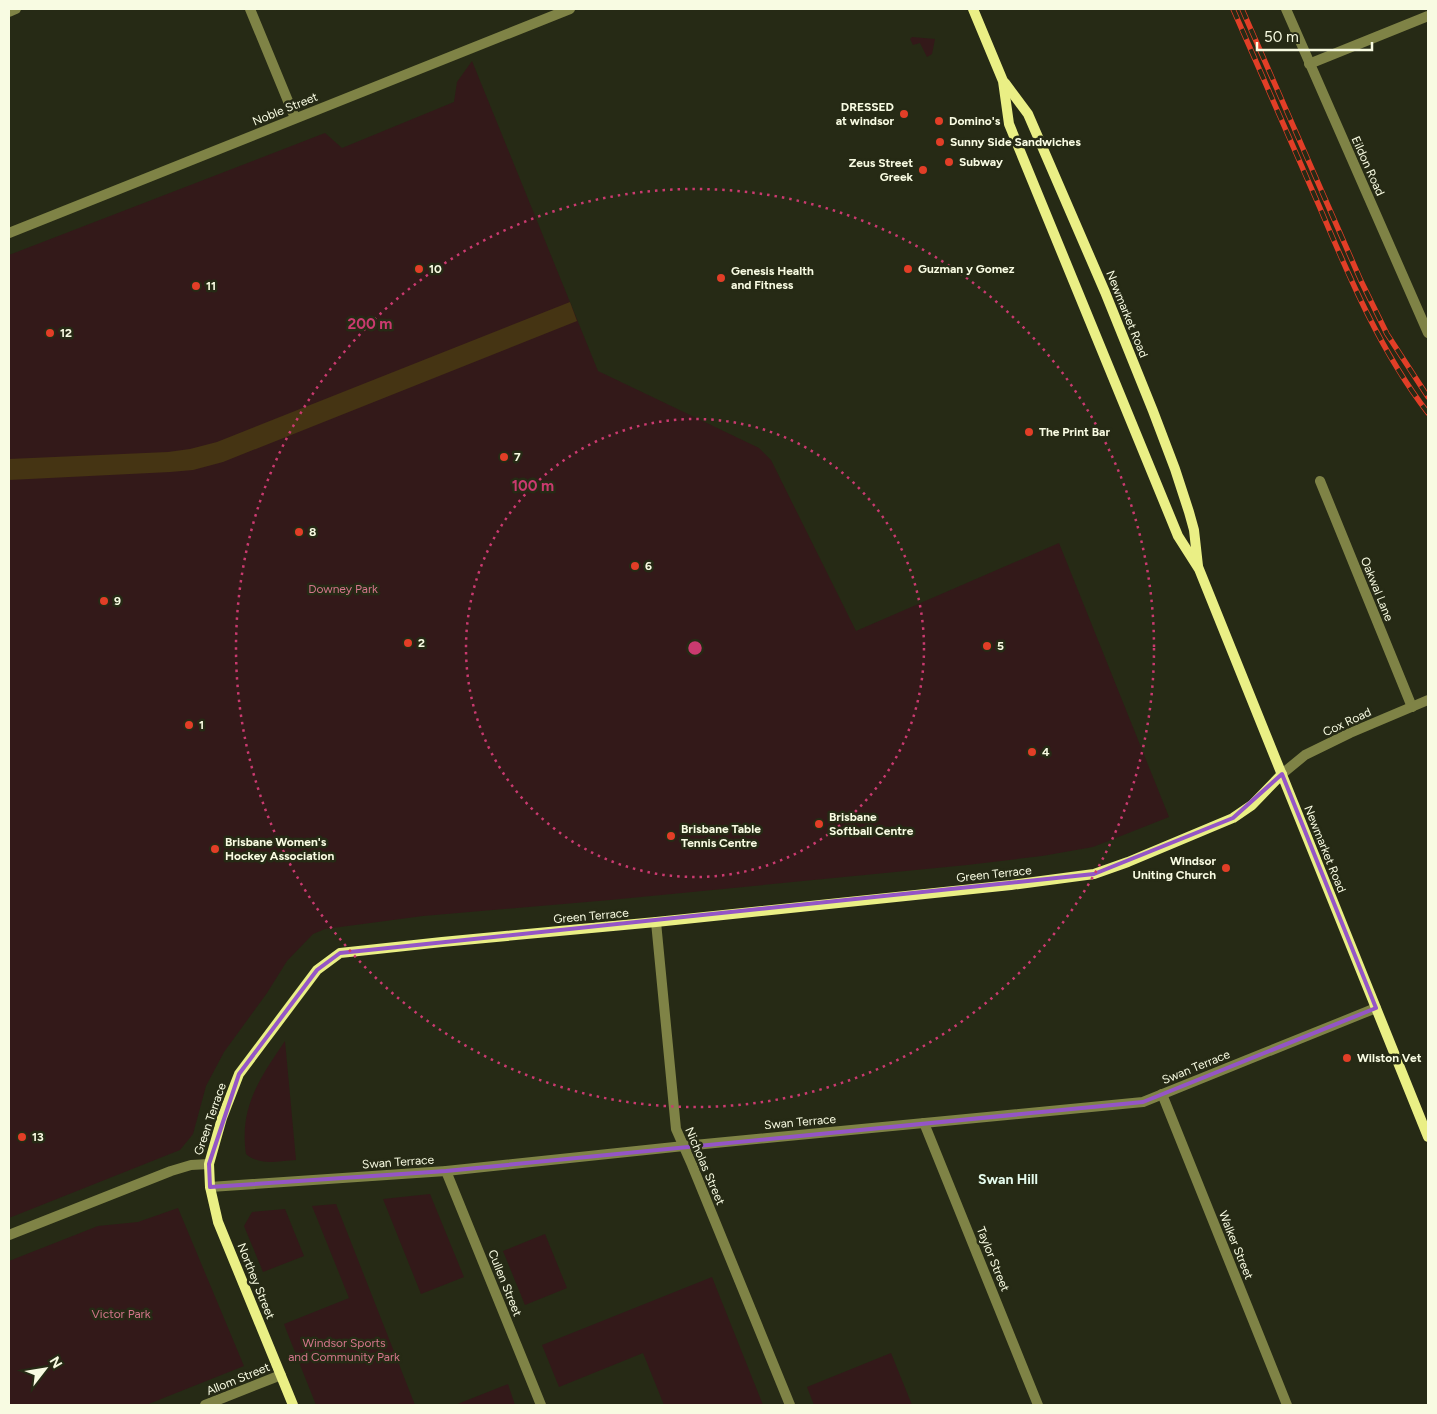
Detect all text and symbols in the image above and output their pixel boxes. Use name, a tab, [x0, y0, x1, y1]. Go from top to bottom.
scale bar	[1257, 20, 1372, 52]
text: 50 m	[1264, 28, 1299, 46]
street label: Noble Street	[250, 89, 320, 128]
place label: DRESSED at windsor	[836, 100, 894, 128]
marker: DRESSED at windsor	[898, 108, 910, 120]
place label: Domino's	[949, 114, 1001, 128]
marker: Domino's	[933, 115, 945, 127]
street label: Eildon Road	[1349, 134, 1387, 198]
place label: Sunny Side Sandwiches	[950, 135, 1081, 149]
marker: Sunny Side Sandwiches	[934, 136, 946, 148]
place label: Subway	[959, 155, 1003, 169]
place label: Zeus Street Greek	[849, 156, 914, 184]
marker: Subway	[943, 156, 955, 168]
marker: Zeus Street Greek	[917, 164, 929, 176]
place label: 10	[429, 262, 442, 276]
place label: Guzman y Gomez	[918, 262, 1015, 276]
marker: 10	[413, 263, 425, 275]
marker: Guzman y Gomez	[902, 263, 914, 275]
place label: Genesis Health and Fitness	[731, 264, 814, 292]
street label: Newmarket Road	[1103, 268, 1151, 360]
marker: Genesis Health and Fitness	[715, 272, 727, 284]
place label: 11	[206, 279, 216, 293]
marker: 11	[190, 280, 202, 292]
text: 200 m	[348, 315, 392, 333]
place label: 12	[60, 326, 72, 340]
marker: 12	[44, 327, 56, 339]
place label: The Print Bar	[1039, 425, 1110, 439]
marker: The Print Bar	[1023, 426, 1035, 438]
place label: 7	[514, 450, 521, 464]
marker: 7	[498, 451, 510, 463]
text: 100 m	[512, 477, 554, 495]
place label: 8	[309, 525, 316, 539]
marker: 8	[293, 526, 305, 538]
street label: Oakwal Lane	[1358, 555, 1396, 623]
place label: 6	[645, 559, 652, 573]
marker: 6	[629, 560, 641, 572]
park label: Downey Park	[308, 582, 378, 596]
place label: 9	[114, 594, 121, 608]
marker: 9	[98, 595, 110, 607]
place label: 2	[418, 636, 425, 650]
marker: 2	[402, 637, 414, 649]
centre of rings	[686, 639, 704, 657]
place label: 5	[997, 639, 1004, 653]
marker: 5	[981, 640, 993, 652]
street label: Cox Road	[1321, 705, 1373, 739]
place label: 1	[199, 718, 204, 732]
marker: 1	[183, 719, 195, 731]
place label: 4	[1042, 745, 1050, 759]
marker: 4	[1026, 746, 1038, 758]
street label: Newmarket Road	[1301, 803, 1349, 895]
place label: Brisbane Softball Centre	[829, 810, 914, 838]
marker: Brisbane Softball Centre	[813, 818, 825, 830]
place label: Brisbane Table Tennis Centre	[681, 822, 761, 850]
marker: Brisbane Table Tennis Centre	[665, 830, 677, 842]
place label: Brisbane Women's Hockey Association	[225, 835, 335, 863]
marker: Brisbane Women's Hockey Association	[209, 843, 221, 855]
place label: Windsor Uniting Church	[1132, 854, 1216, 882]
marker: Windsor Uniting Church	[1220, 862, 1232, 874]
street label: Green Terrace	[956, 863, 1033, 885]
street label: Green Terrace	[553, 906, 630, 926]
street label: Swan Terrace	[1160, 1047, 1232, 1087]
place label: Wilston Vet	[1357, 1051, 1422, 1065]
marker: Wilston Vet	[1341, 1052, 1353, 1064]
street label: Green Terrace	[191, 1081, 229, 1157]
street label: Swan Terrace	[763, 1112, 837, 1132]
street label: Nicholas Street	[682, 1125, 728, 1207]
place label: 13	[32, 1130, 44, 1144]
marker: 13	[16, 1131, 28, 1143]
street label: Swan Terrace	[362, 1152, 435, 1171]
district label: Swan Hill	[978, 1171, 1038, 1188]
street label: Walker Street	[1216, 1209, 1256, 1282]
street label: Taylor Street	[974, 1225, 1012, 1294]
street label: Northey Street	[234, 1241, 278, 1322]
street label: Cullen Street	[485, 1248, 525, 1319]
park label: Victor Park	[92, 1307, 151, 1321]
park label: Windsor Sports and Community Park	[288, 1336, 400, 1364]
north arrow	[20, 1344, 70, 1394]
text: N	[46, 1354, 66, 1372]
street label: Allom Street	[204, 1360, 272, 1398]

